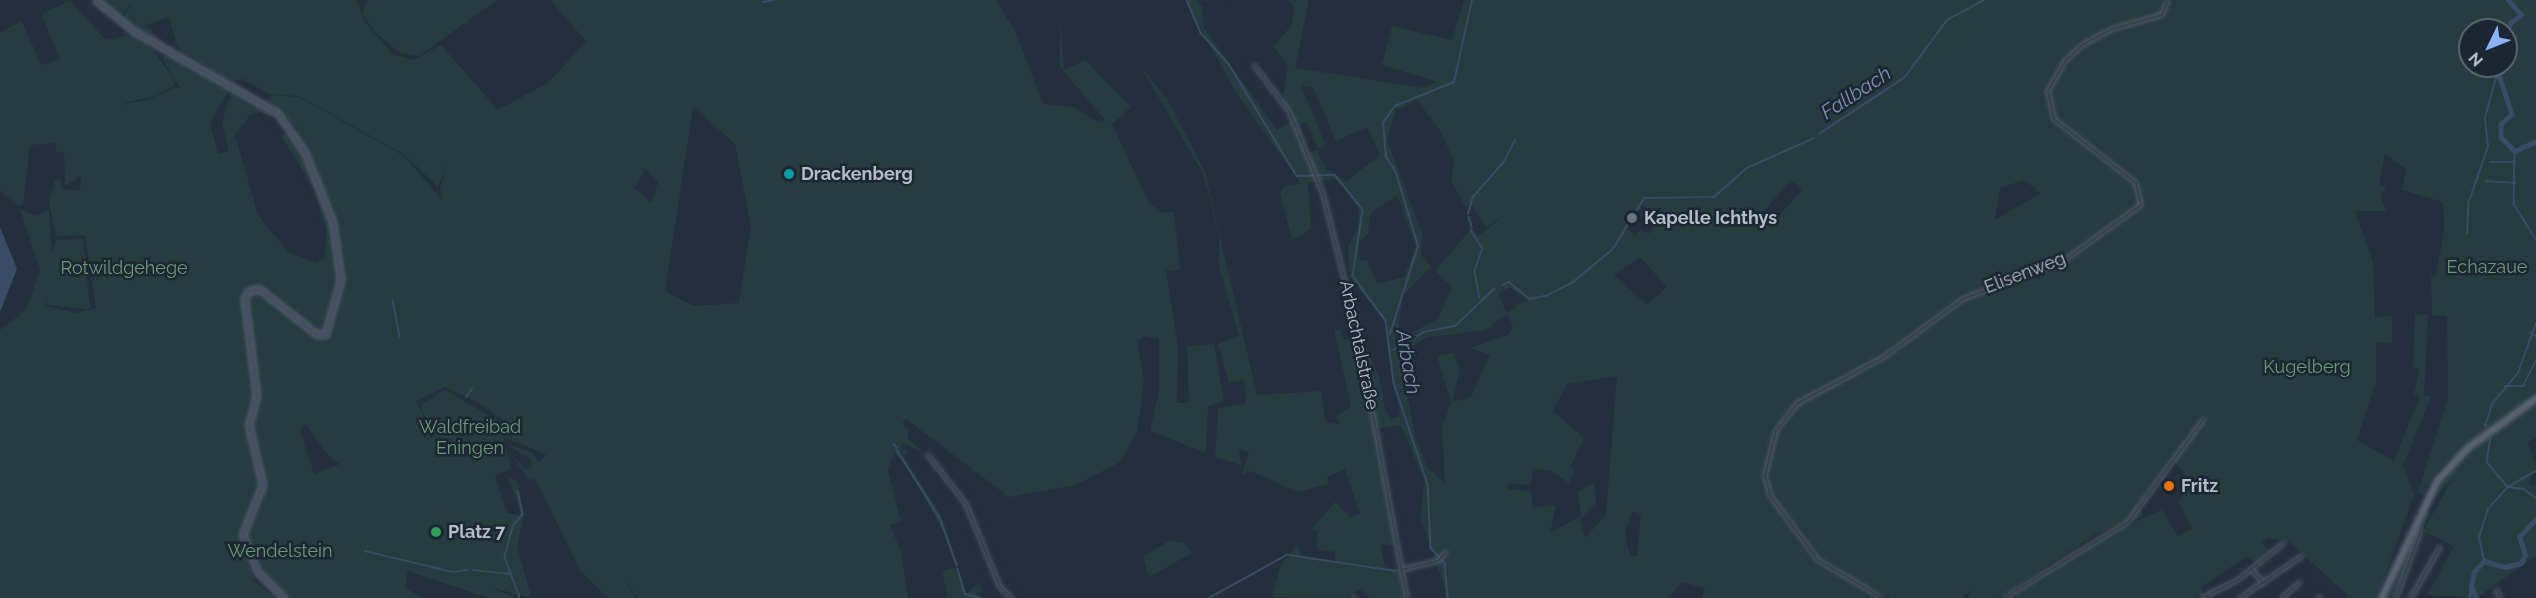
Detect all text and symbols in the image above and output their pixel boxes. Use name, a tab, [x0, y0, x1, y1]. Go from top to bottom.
north arrow	[2458, 18, 2518, 78]
text: N	[2465, 48, 2487, 70]
water label: Fallbach	[1816, 61, 1896, 125]
place label: Drackenberg	[801, 163, 913, 185]
marker: Drackenberg	[782, 167, 796, 181]
place label: Kapelle Ichthys	[1644, 207, 1777, 229]
marker: Kapelle Ichthys	[1625, 211, 1639, 225]
street label: Elisenweg	[1981, 248, 2069, 298]
park label: Echazaue	[2447, 256, 2527, 278]
park label: Rotwildgehege	[60, 257, 188, 279]
street label: Arbachtalstraße	[1335, 278, 1383, 412]
water label: Arbach	[1391, 328, 1425, 396]
park label: Kugelberg	[2263, 356, 2351, 378]
park label: Waldfreibad Eningen	[419, 417, 521, 460]
place label: Fritz	[2181, 475, 2218, 497]
marker: Fritz	[2162, 479, 2176, 493]
place label: Platz 7	[448, 521, 505, 543]
marker: Platz 7	[429, 525, 443, 539]
park label: Wendelstein	[228, 540, 332, 562]

